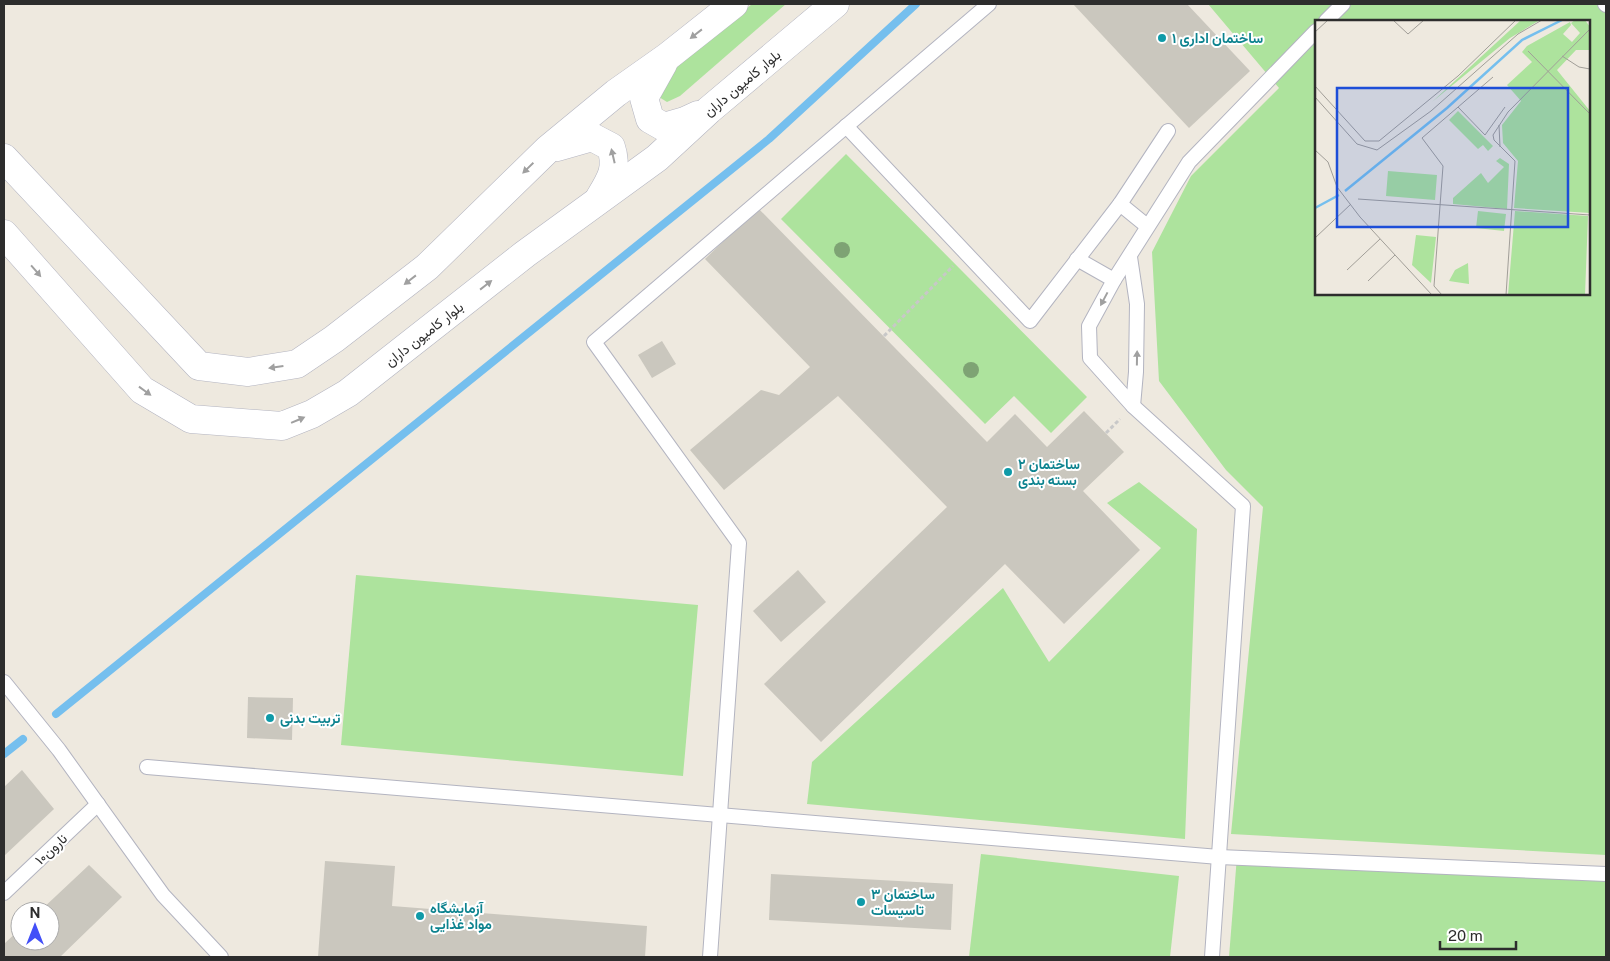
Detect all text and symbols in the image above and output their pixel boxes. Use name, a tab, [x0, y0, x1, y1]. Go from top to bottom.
inset map	[1315, 20, 1590, 295]
one-way arrow	[690, 29, 703, 40]
place label: ۱ ساختمان اداری	[1172, 30, 1263, 47]
marker: ۱ ساختمان اداری	[1156, 32, 1168, 44]
street label: بلوار کامیون داران	[700, 46, 784, 120]
one-way arrow	[609, 148, 617, 164]
one-way arrow	[522, 162, 534, 174]
one-way arrow	[30, 265, 41, 277]
one-way arrow	[404, 275, 417, 286]
one-way arrow	[480, 279, 493, 290]
one-way arrow	[1099, 292, 1108, 305]
street label: بلوار کامیون داران	[382, 298, 467, 370]
one-way arrow	[1133, 350, 1141, 366]
one-way arrow	[268, 364, 284, 372]
one-way arrow	[138, 386, 152, 396]
one-way arrow	[291, 415, 305, 423]
place label: ۲ ساختمان بسته بندی	[1018, 456, 1080, 489]
marker: ۲ ساختمان بسته بندی	[1002, 466, 1014, 478]
place label: تربیت بدنی	[280, 710, 341, 727]
marker: تربیت بدنی	[264, 712, 276, 724]
street label: نارون۱۰	[32, 830, 71, 869]
place label: ۳ ساختمان تاسیسات	[871, 886, 935, 919]
marker: ۳ ساختمان تاسیسات	[855, 896, 867, 908]
place label: آزمایشگاه مواد غذایی	[430, 900, 492, 933]
north arrow	[10, 901, 60, 951]
text: N	[30, 905, 40, 921]
marker: آزمایشگاه مواد غذایی	[414, 910, 426, 922]
scale bar	[1440, 918, 1516, 950]
text: 20 m	[1448, 927, 1483, 944]

